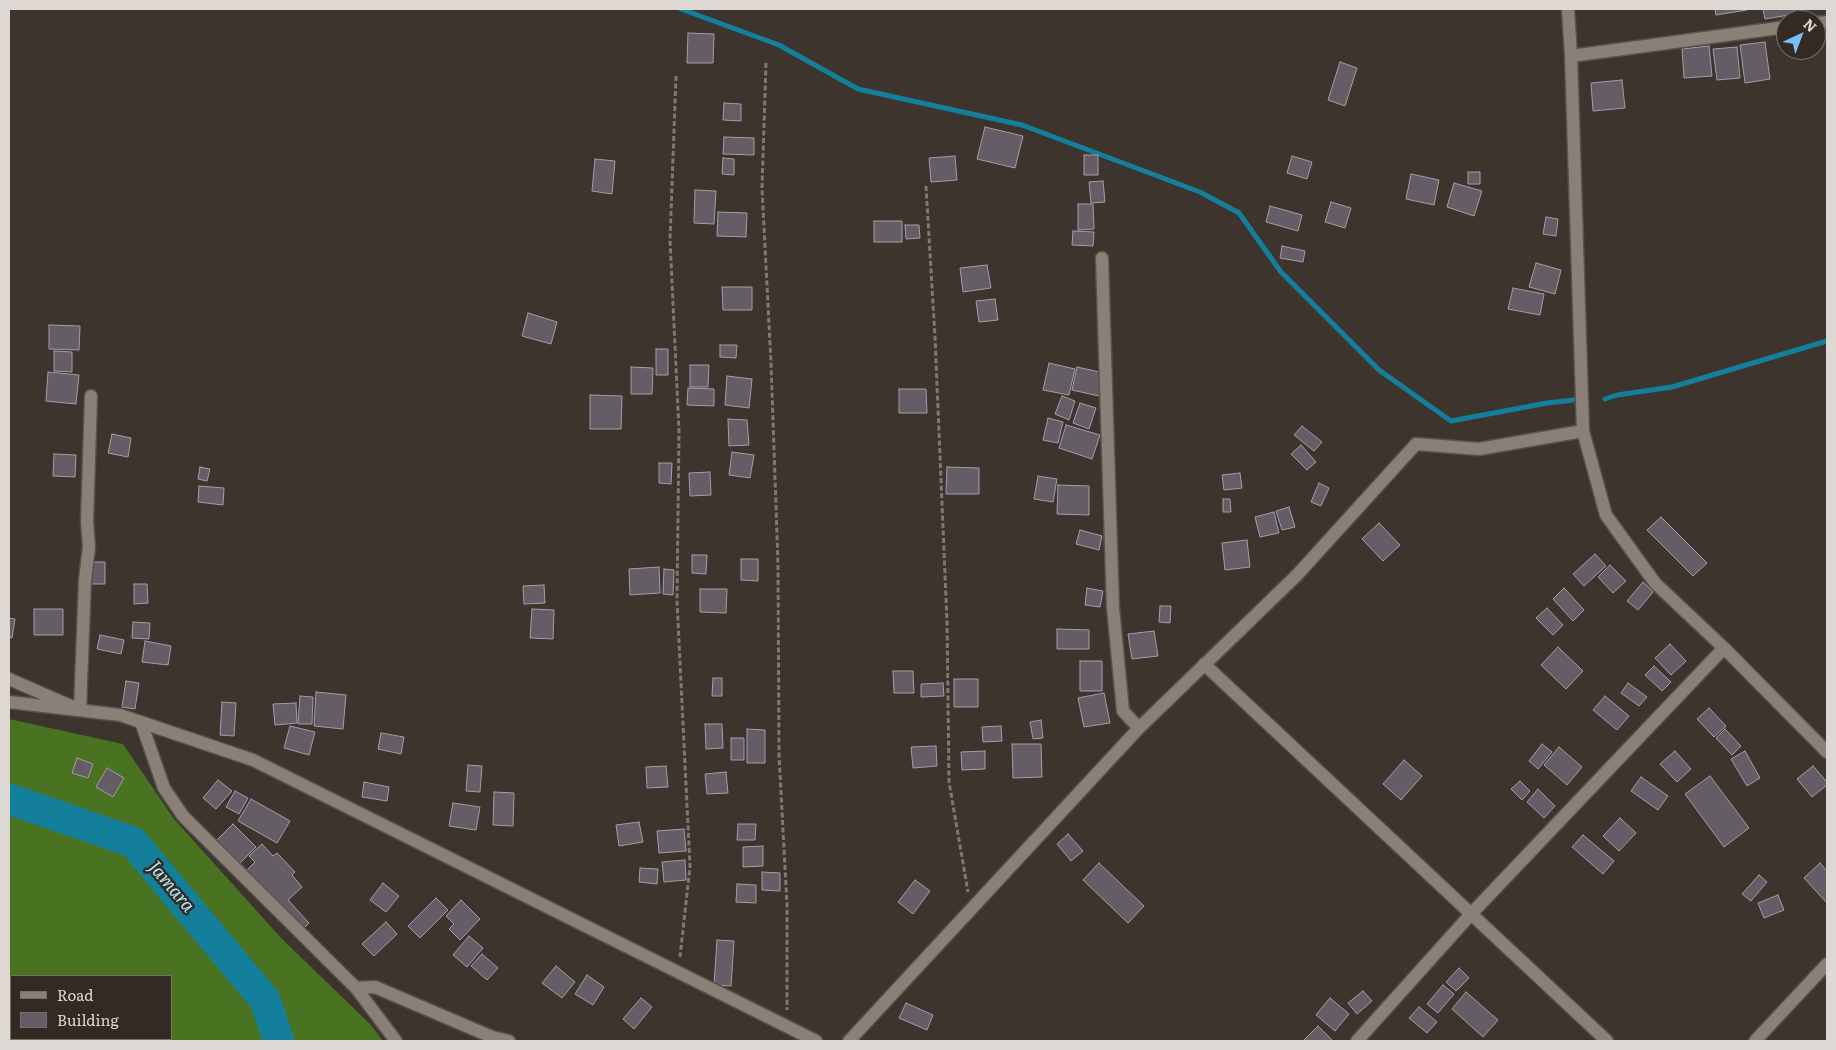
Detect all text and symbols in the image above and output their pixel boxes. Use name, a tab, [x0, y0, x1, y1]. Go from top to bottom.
north arrow	[1776, 10, 1826, 60]
text: N	[1799, 13, 1822, 36]
water label: Jamara	[143, 857, 199, 917]
legend	[10, 975, 172, 1040]
text: Road	[57, 983, 93, 1006]
text: Building	[57, 1008, 119, 1031]

